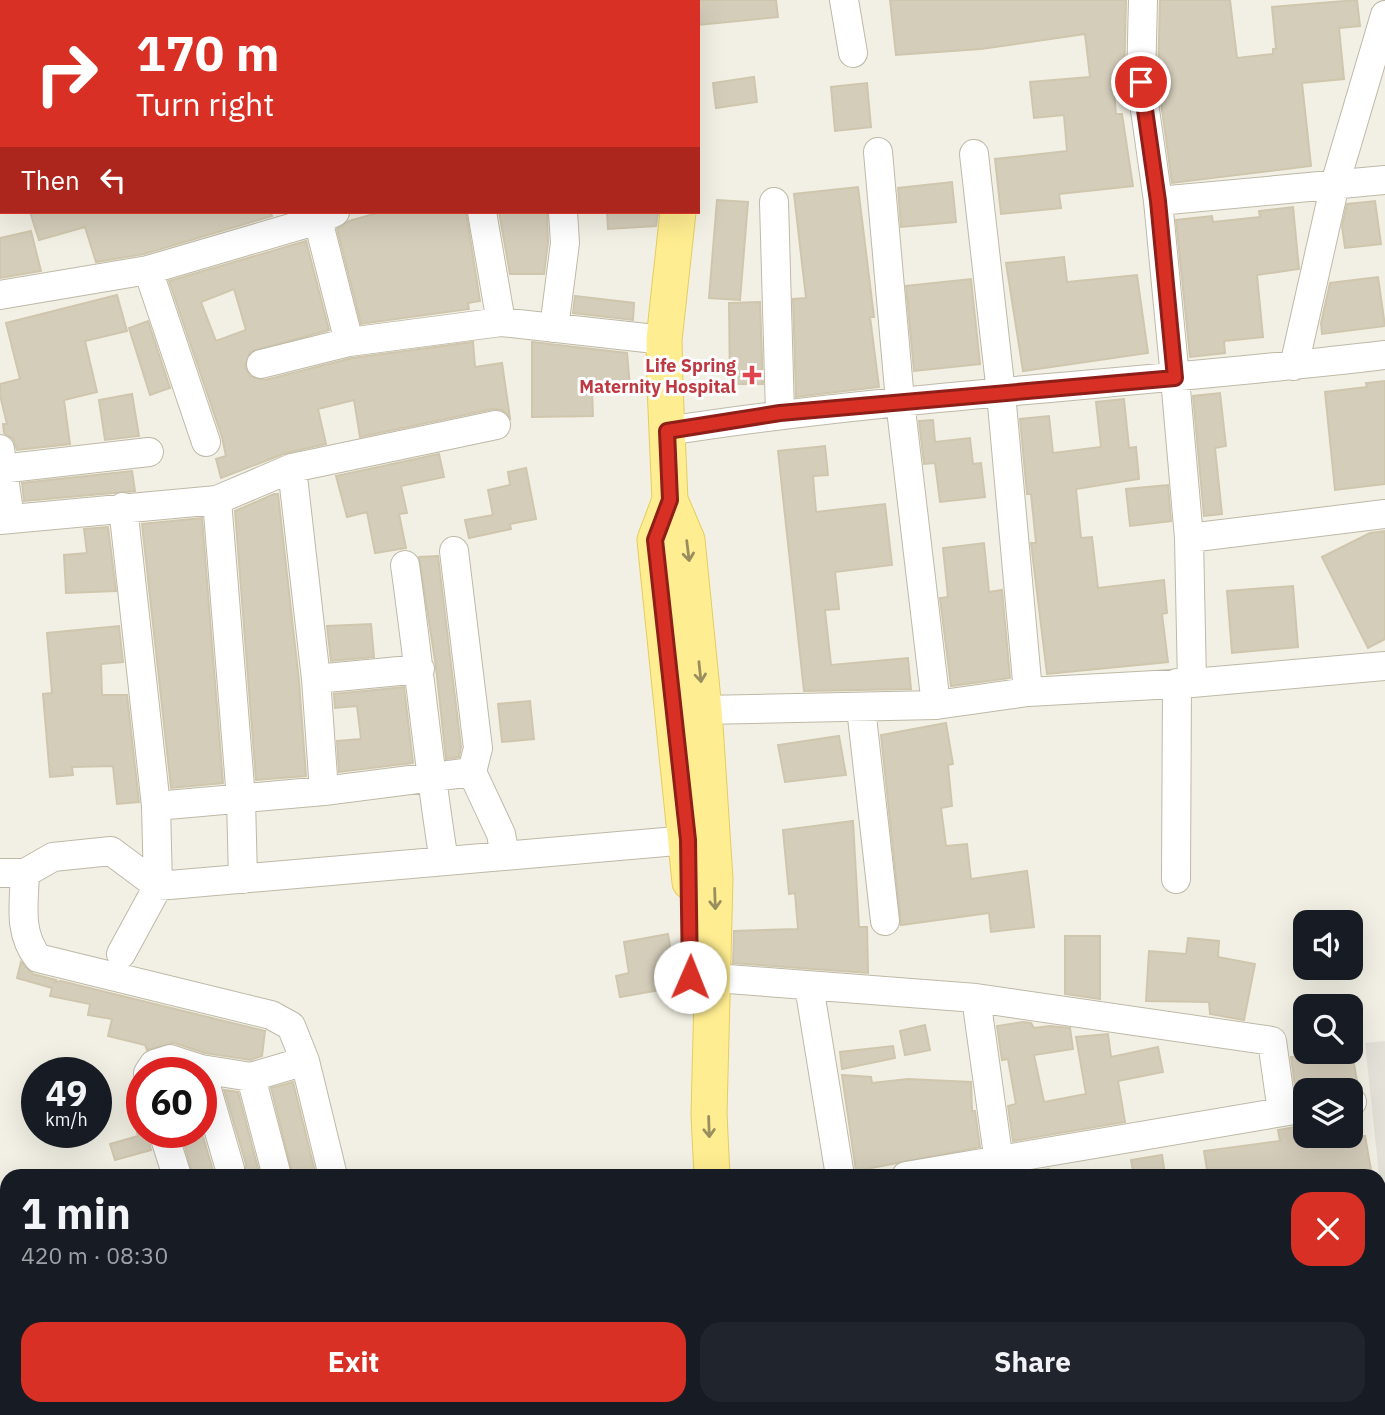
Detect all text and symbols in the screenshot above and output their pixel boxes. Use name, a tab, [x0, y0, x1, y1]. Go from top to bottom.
text: 170 m	[136, 21, 280, 84]
icon: right	[21, 28, 112, 119]
pin	[1111, 52, 1171, 112]
icon: arrive	[1122, 63, 1160, 101]
text: Turn right	[136, 83, 274, 125]
icon: left	[94, 161, 132, 199]
text: Then	[21, 163, 80, 197]
place label: Life Spring Maternity Hospital	[579, 354, 737, 398]
marker: Life Spring Maternity Hospital	[742, 365, 762, 385]
one-way arrow	[681, 539, 694, 561]
one-way arrow	[694, 661, 707, 683]
one-way arrow	[709, 888, 722, 911]
map controls	[1293, 910, 1363, 1148]
button: sound	[1293, 910, 1363, 980]
position arrow	[653, 940, 727, 1014]
button: search	[1293, 994, 1363, 1064]
speed limit sign: 60	[126, 1057, 217, 1148]
text: 49	[45, 1070, 88, 1116]
button: layers	[1293, 1078, 1363, 1148]
text: km/h	[45, 1108, 88, 1131]
one-way arrow	[703, 1115, 716, 1138]
text: 1 min	[21, 1186, 131, 1241]
button: close	[1291, 1192, 1365, 1266]
text: 420 m · 08:30	[21, 1240, 168, 1270]
button: Exit	[21, 1322, 686, 1402]
button: Share	[700, 1322, 1365, 1402]

